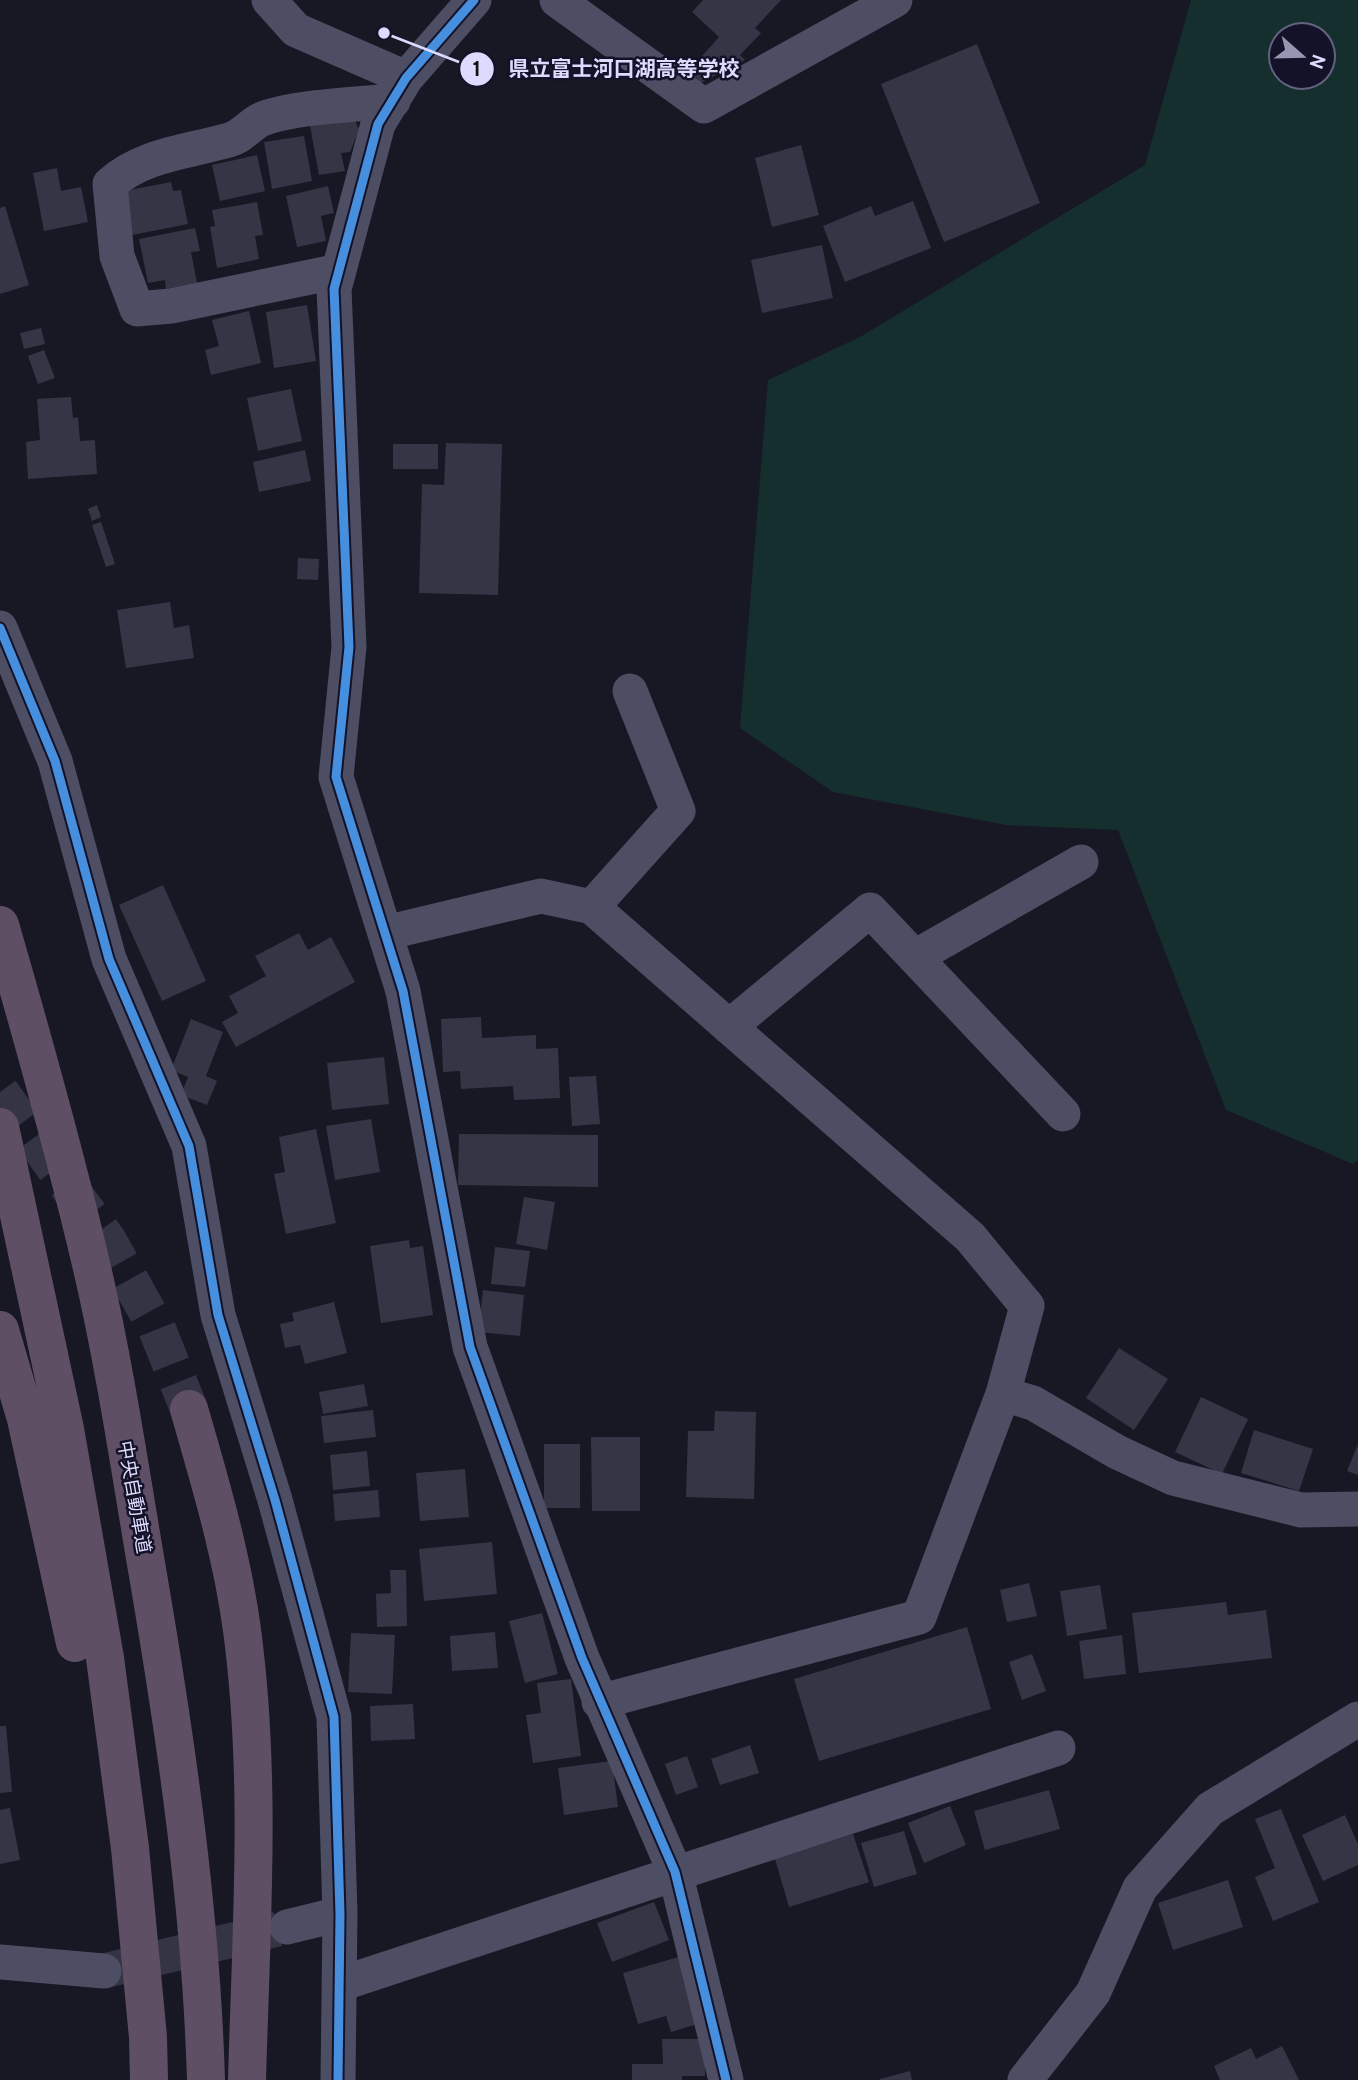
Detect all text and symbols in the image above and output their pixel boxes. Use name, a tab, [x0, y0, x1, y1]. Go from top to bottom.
north arrow	[1267, 21, 1337, 91]
callout: 県立富士河口湖高等学校	[460, 48, 754, 90]
text: N	[1302, 51, 1330, 72]
text: 1	[473, 57, 481, 84]
text: 県立富士河口湖高等学校	[509, 57, 740, 84]
street label: 中央自動車道	[111, 1439, 155, 1556]

